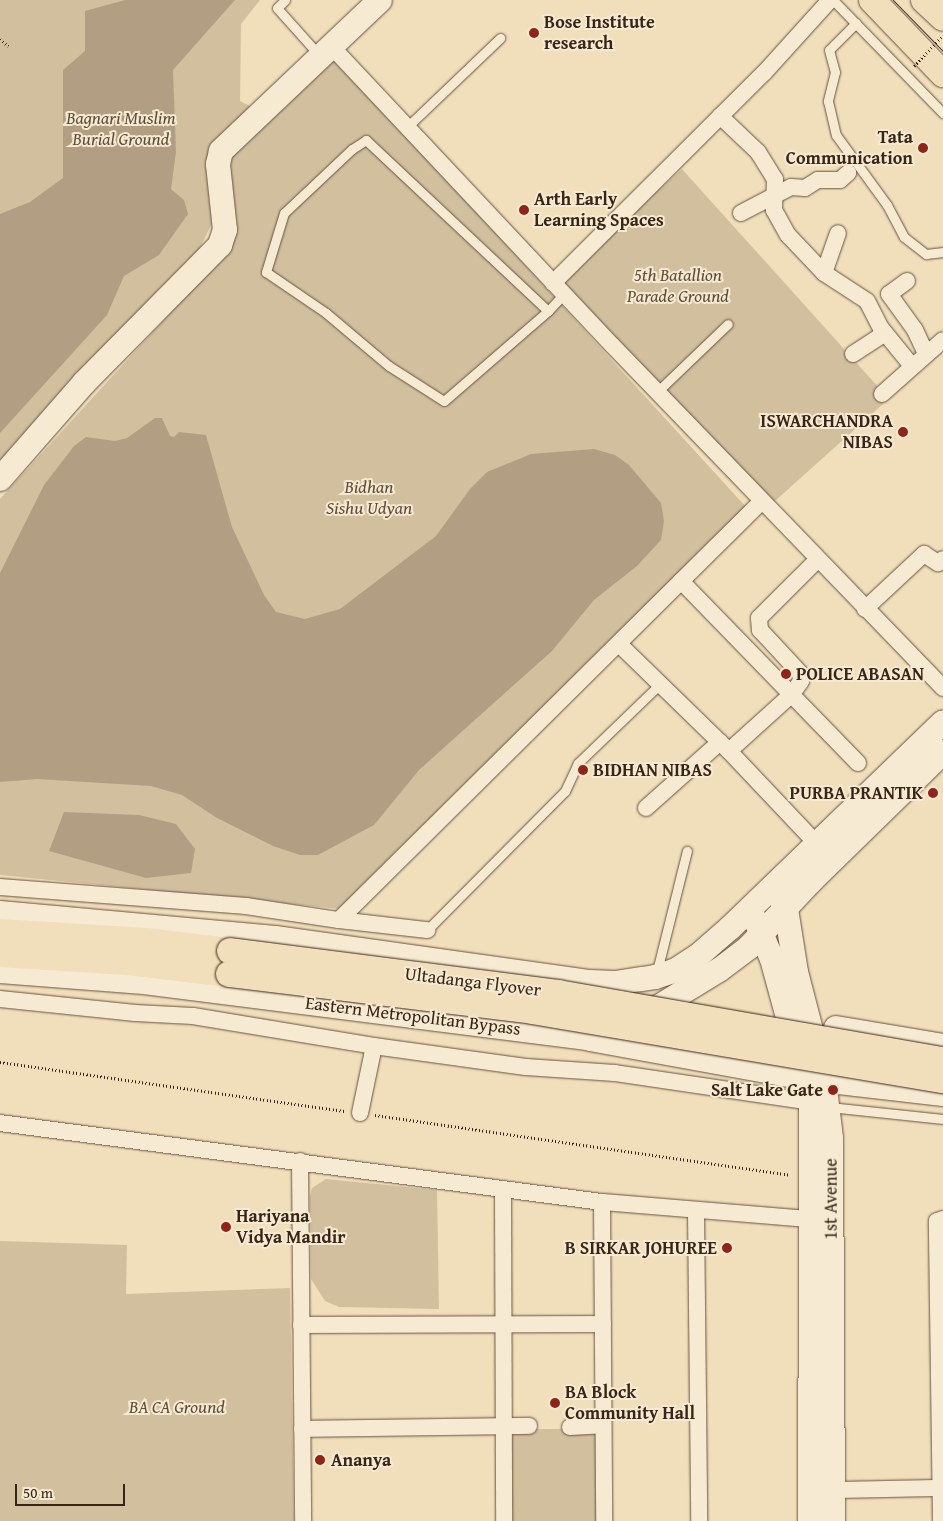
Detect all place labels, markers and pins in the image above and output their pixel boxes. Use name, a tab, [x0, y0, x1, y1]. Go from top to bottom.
place label: Bose Institute research	[544, 12, 655, 54]
marker: Bose Institute research	[528, 27, 540, 39]
place label: Tata Communication	[786, 127, 913, 170]
marker: Tata Communication	[917, 142, 929, 154]
place label: Arth Early Learning Spaces	[534, 189, 664, 232]
marker: Arth Early Learning Spaces	[518, 204, 530, 216]
place label: ISWARCHANDRA NIBAS	[760, 411, 893, 454]
marker: ISWARCHANDRA NIBAS	[897, 426, 909, 438]
place label: POLICE ABASAN	[796, 663, 924, 685]
marker: POLICE ABASAN	[780, 668, 792, 680]
place label: BIDHAN NIBAS	[593, 759, 712, 781]
marker: BIDHAN NIBAS	[577, 764, 589, 776]
place label: PURBA PRANTIK	[789, 782, 923, 804]
marker: PURBA PRANTIK	[927, 787, 939, 799]
place label: Salt Lake Gate	[711, 1079, 823, 1101]
marker: Salt Lake Gate	[827, 1084, 839, 1096]
place label: Hariyana Vidya Mandir	[236, 1206, 346, 1248]
marker: Hariyana Vidya Mandir	[220, 1221, 232, 1233]
place label: B SIRKAR JOHUREE	[565, 1237, 717, 1259]
marker: B SIRKAR JOHUREE	[721, 1242, 733, 1254]
place label: BA Block Community Hall	[565, 1382, 695, 1425]
marker: BA Block Community Hall	[549, 1397, 561, 1409]
place label: Ananya	[331, 1449, 391, 1471]
marker: Ananya	[313, 1453, 327, 1467]

